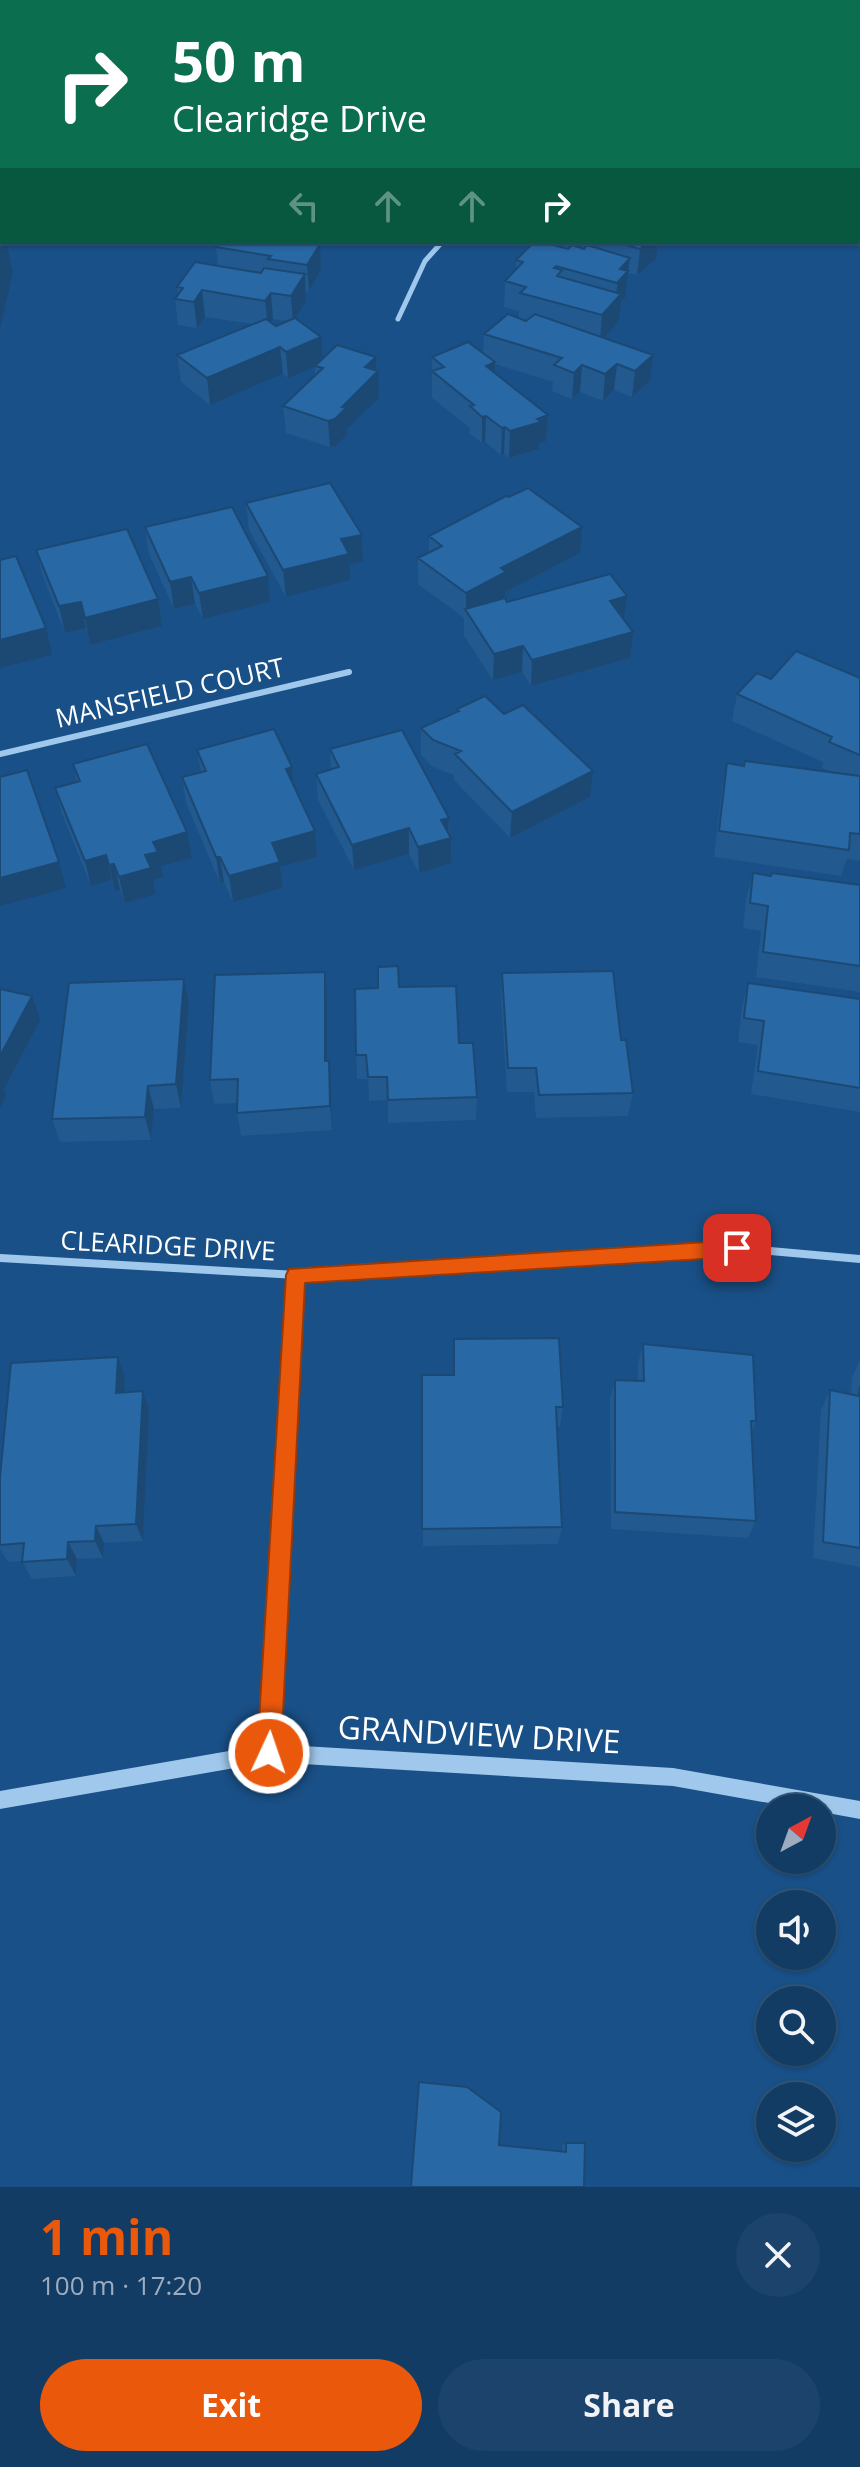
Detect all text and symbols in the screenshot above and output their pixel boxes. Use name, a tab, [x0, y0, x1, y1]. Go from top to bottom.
text: 50 m	[172, 22, 306, 98]
icon: right	[40, 32, 144, 136]
text: Clearidge Drive	[172, 94, 427, 143]
icon: left	[282, 184, 326, 228]
icon: ahead	[366, 184, 410, 228]
icon: ahead	[450, 184, 494, 228]
icon: right	[534, 184, 578, 228]
street label: MANSFIELD COURT	[52, 648, 288, 736]
pin	[703, 1214, 771, 1282]
street label: CLEARIDGE DRIVE	[60, 1221, 276, 1269]
icon: arrive	[715, 1226, 759, 1270]
street label: GRANDVIEW DRIVE	[337, 1705, 622, 1762]
position arrow	[227, 1711, 311, 1795]
north arrow	[756, 1794, 836, 1874]
map controls	[756, 1794, 836, 2162]
button: sound	[756, 1890, 836, 1970]
button: search	[756, 1986, 836, 2066]
button: layers	[756, 2082, 836, 2162]
text: 1 min	[40, 2204, 173, 2269]
button: close	[736, 2213, 820, 2297]
text: 100 m · 17:20	[40, 2267, 202, 2303]
button: Exit	[40, 2359, 422, 2451]
button: Share	[438, 2359, 820, 2451]

